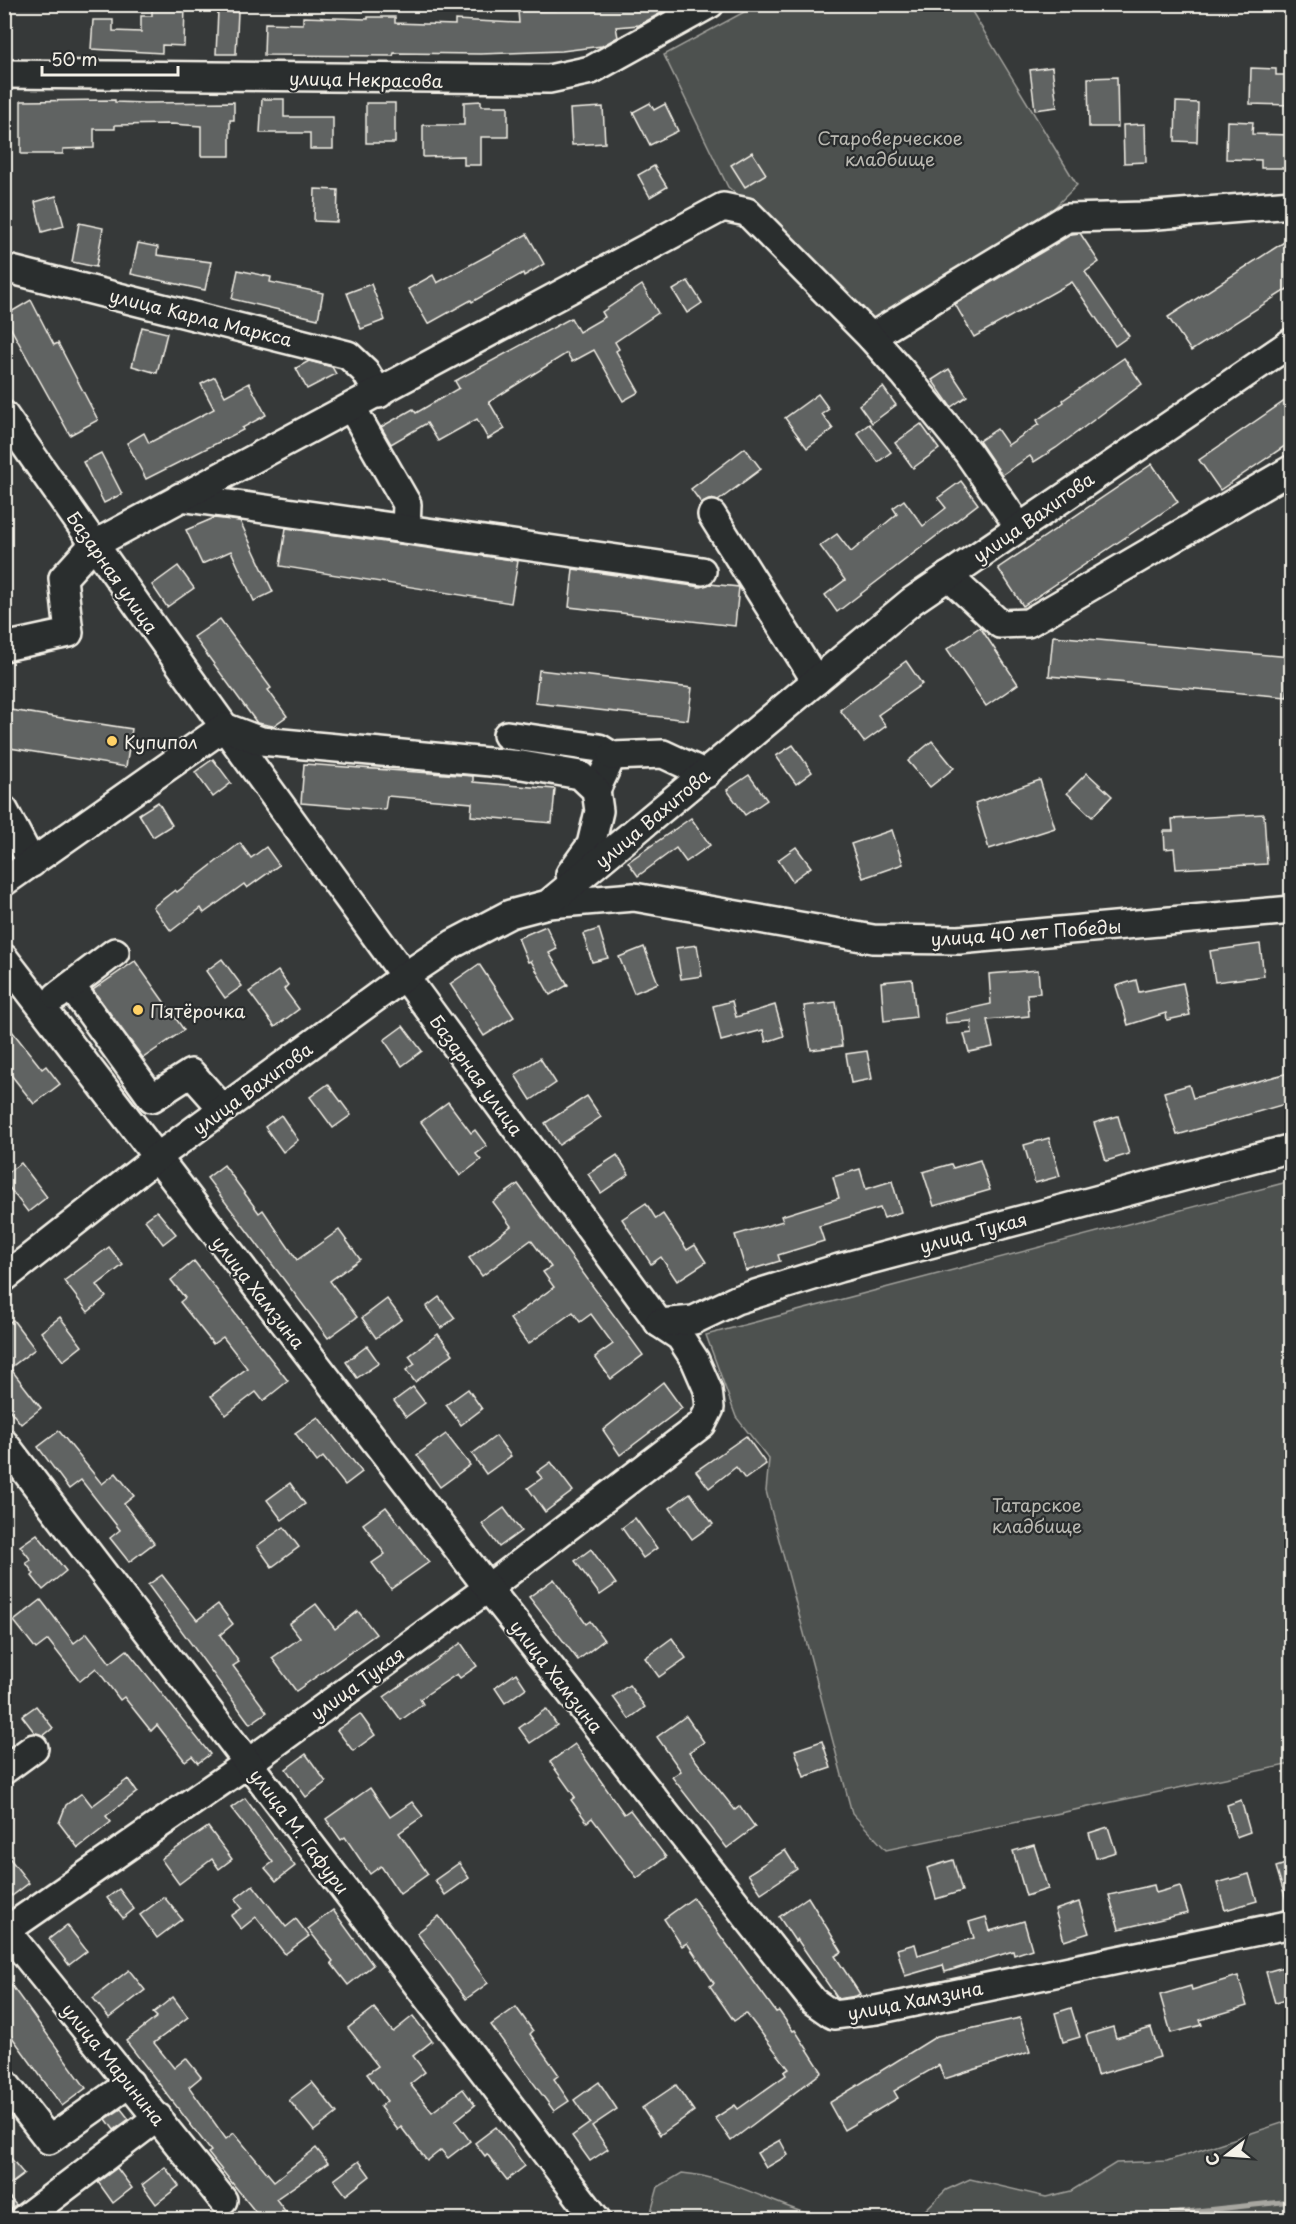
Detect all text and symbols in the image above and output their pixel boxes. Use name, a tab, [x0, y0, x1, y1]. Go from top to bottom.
scale bar	[42, 39, 178, 77]
text: 50 m	[51, 45, 98, 72]
street label: улица Некрасова	[289, 64, 444, 94]
park label: Староверческое кладбище	[817, 124, 963, 172]
street label: улица Карла Маркса	[107, 281, 296, 353]
street label: улица Вахитова	[967, 465, 1100, 569]
street label: Базарная улица	[61, 505, 166, 639]
place label: Купипол	[124, 728, 198, 755]
marker: Купипол	[105, 734, 119, 748]
street label: улица Вахитова	[589, 761, 716, 874]
street label: улица 40 лет Победы	[930, 912, 1122, 952]
place label: Пятёрочка	[150, 997, 246, 1024]
marker: Пятёрочка	[131, 1003, 145, 1017]
street label: Базарная улица	[424, 1009, 531, 1142]
street label: улица Вахитова	[186, 1035, 318, 1141]
street label: улица Тукая	[916, 1205, 1030, 1259]
street label: улица Хамзина	[206, 1230, 312, 1355]
park label: Татарское кладбище	[992, 1491, 1082, 1539]
street label: улица Хамзина	[504, 1614, 610, 1739]
street label: улица Тукая	[304, 1640, 410, 1726]
street label: улица М. Гафури	[244, 1763, 356, 1899]
street label: улица Хамзина	[845, 1974, 986, 2026]
street label: улица Маринина	[56, 1997, 172, 2132]
north arrow	[1197, 2125, 1257, 2185]
text: С	[1198, 2150, 1225, 2169]

